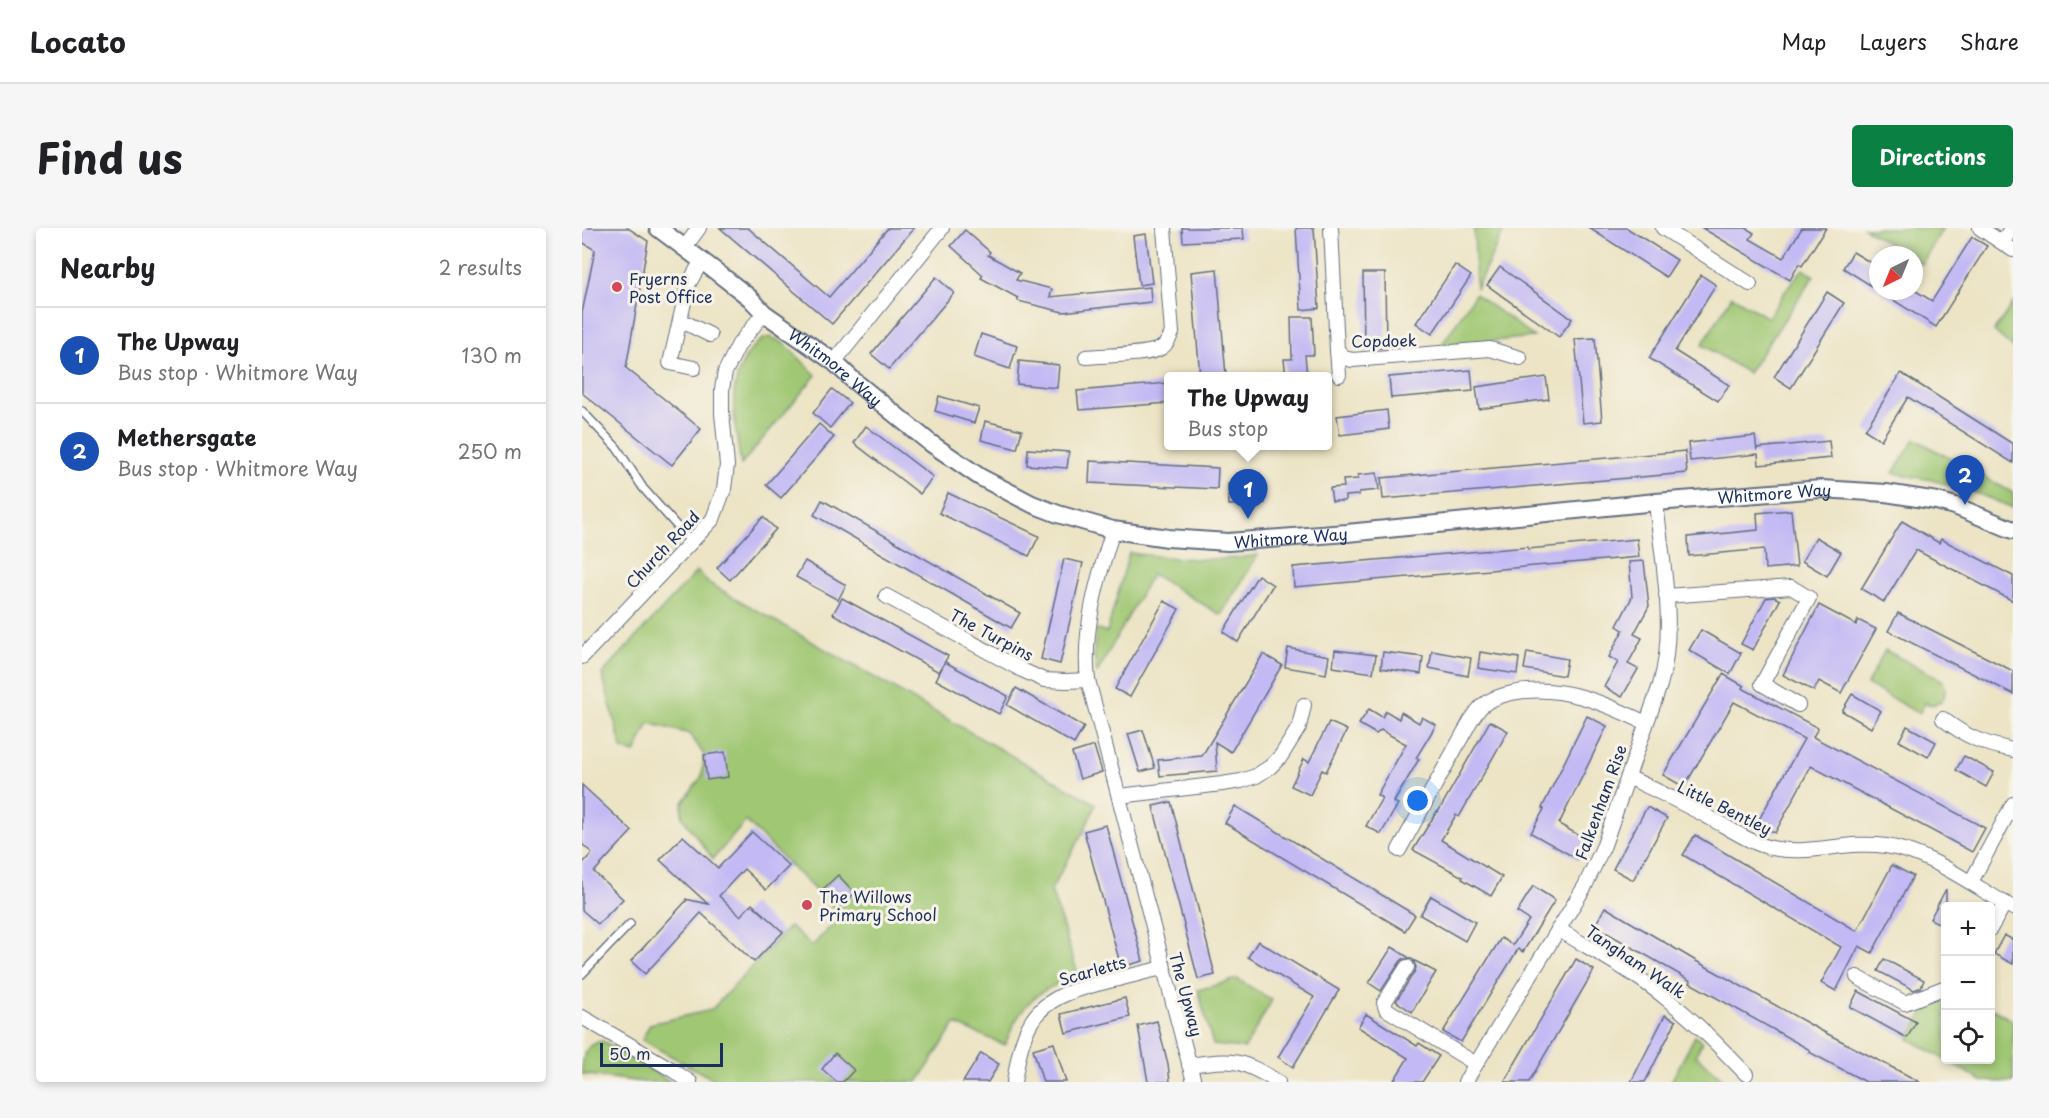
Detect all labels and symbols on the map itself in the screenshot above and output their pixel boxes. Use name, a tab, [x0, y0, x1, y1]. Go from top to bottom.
north arrow	[1869, 246, 1923, 300]
place label: Fryerns Post Office	[629, 266, 713, 308]
marker: Fryerns Post Office	[610, 280, 624, 294]
street label: Whitmore Way	[784, 322, 888, 412]
street label: Copdoek	[1351, 327, 1417, 353]
pin: 2	[1946, 456, 1984, 505]
pin: 1	[1228, 470, 1268, 519]
street label: Whitmore Way	[1717, 477, 1832, 509]
street label: Church Road	[620, 505, 704, 593]
street label: Whitmore Way	[1233, 521, 1348, 554]
street label: The Turpins	[946, 602, 1038, 666]
street label: Falkenham Rise	[1568, 741, 1632, 863]
street label: Little Bentley	[1674, 774, 1776, 840]
your location	[1403, 786, 1432, 815]
place label: The Willows Primary School	[819, 884, 937, 926]
marker: The Willows Primary School	[800, 898, 814, 912]
street label: Tangham Walk	[1581, 918, 1691, 1004]
street label: Scarletts	[1056, 949, 1128, 991]
street label: The Upway	[1164, 949, 1210, 1039]
scale bar	[600, 1040, 723, 1068]

